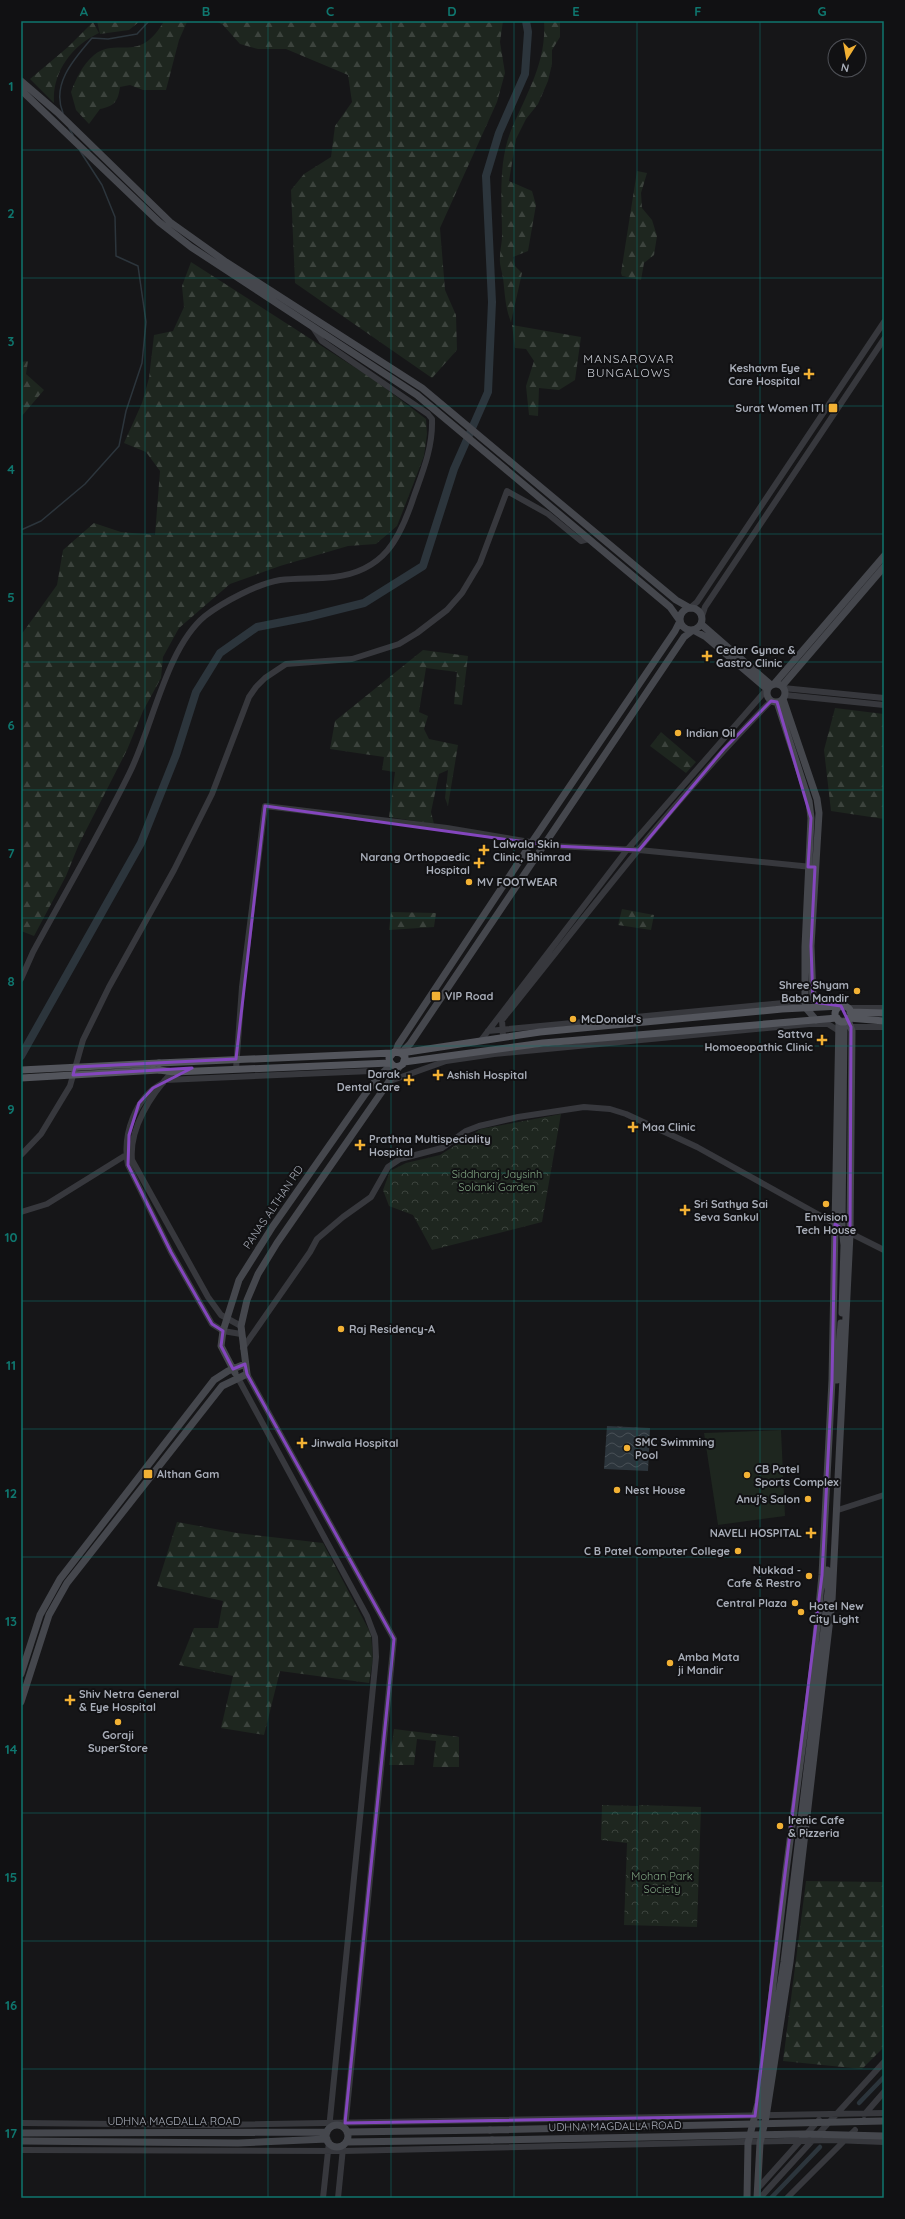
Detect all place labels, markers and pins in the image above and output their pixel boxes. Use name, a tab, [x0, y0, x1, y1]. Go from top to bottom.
place label: Keshavm Eye Care Hospital	[728, 361, 801, 388]
marker: Keshavm Eye Care Hospital	[803, 368, 815, 380]
place label: Surat Women ITI	[736, 401, 824, 415]
marker: Surat Women ITI	[827, 402, 839, 414]
place label: Cedar Gynac & Gastro Clinic	[716, 643, 795, 670]
marker: Cedar Gynac & Gastro Clinic	[701, 650, 713, 662]
place label: Indian Oil	[686, 726, 736, 740]
marker: Indian Oil	[673, 728, 683, 738]
place label: Lalwala Skin Clinic, Bhimrad	[493, 837, 571, 864]
marker: Lalwala Skin Clinic, Bhimrad	[478, 844, 490, 856]
place label: Narang Orthopaedic Hospital	[360, 850, 470, 877]
marker: Narang Orthopaedic Hospital	[473, 857, 485, 869]
place label: MV FOOTWEAR	[477, 875, 558, 889]
marker: MV FOOTWEAR	[464, 877, 474, 887]
place label: Shree Shyam Baba Mandir	[779, 978, 849, 1005]
marker: Shree Shyam Baba Mandir	[852, 986, 862, 996]
place label: VIP Road	[445, 989, 493, 1003]
marker: VIP Road	[430, 990, 442, 1002]
place label: McDonald's	[581, 1012, 641, 1026]
marker: McDonald's	[568, 1014, 578, 1024]
place label: Sattva Homoeopathic Clinic	[704, 1027, 813, 1054]
marker: Sattva Homoeopathic Clinic	[816, 1034, 828, 1046]
place label: Darak Dental Care	[337, 1067, 400, 1094]
place label: Ashish Hospital	[447, 1068, 527, 1082]
marker: Ashish Hospital	[432, 1069, 444, 1081]
marker: Darak Dental Care	[403, 1074, 415, 1086]
place label: Maa Clinic	[642, 1120, 696, 1134]
marker: Maa Clinic	[627, 1121, 639, 1133]
place label: Prathna Multispeciality Hospital	[369, 1132, 491, 1159]
marker: Prathna Multispeciality Hospital	[354, 1139, 366, 1151]
place label: Sri Sathya Sai Seva Sankul	[694, 1197, 768, 1224]
marker: Envision Tech House	[821, 1199, 831, 1209]
marker: Sri Sathya Sai Seva Sankul	[679, 1204, 691, 1216]
place label: Envision Tech House	[796, 1210, 857, 1237]
place label: Raj Residency-A	[349, 1322, 435, 1336]
marker: Raj Residency-A	[336, 1324, 346, 1334]
place label: SMC Swimming Pool	[635, 1435, 715, 1462]
place label: Jinwala Hospital	[311, 1436, 399, 1450]
marker: Jinwala Hospital	[296, 1437, 308, 1449]
marker: SMC Swimming Pool	[622, 1443, 632, 1453]
place label: CB Patel Sports Complex	[755, 1462, 839, 1489]
place label: Althan Gam	[157, 1467, 219, 1481]
marker: Althan Gam	[142, 1468, 154, 1480]
marker: CB Patel Sports Complex	[742, 1470, 752, 1480]
place label: Nest House	[625, 1483, 686, 1497]
marker: Nest House	[612, 1485, 622, 1495]
place label: Anuj's Salon	[736, 1492, 800, 1506]
marker: Anuj's Salon	[803, 1494, 813, 1504]
place label: NAVELI HOSPITAL	[710, 1526, 802, 1540]
marker: NAVELI HOSPITAL	[805, 1527, 817, 1539]
place label: C B Patel Computer College	[584, 1544, 731, 1558]
marker: C B Patel Computer College	[733, 1546, 743, 1556]
place label: Nukkad - Cafe & Restro	[727, 1563, 801, 1590]
marker: Nukkad - Cafe & Restro	[804, 1571, 814, 1581]
place label: Central Plaza	[716, 1596, 787, 1610]
marker: Central Plaza	[790, 1598, 800, 1608]
place label: Hotel New City Light	[809, 1599, 864, 1626]
marker: Hotel New City Light	[796, 1607, 806, 1617]
place label: Amba Mata ji Mandir	[677, 1650, 739, 1677]
marker: Amba Mata ji Mandir	[665, 1658, 675, 1668]
place label: Shiv Netra General & Eye Hospital	[79, 1687, 179, 1714]
marker: Shiv Netra General & Eye Hospital	[64, 1694, 76, 1706]
marker: Goraji SuperStore	[113, 1717, 123, 1727]
place label: Goraji SuperStore	[88, 1728, 149, 1755]
place label: Irenic Cafe & Pizzeria	[788, 1813, 845, 1840]
marker: Irenic Cafe & Pizzeria	[775, 1821, 785, 1831]

